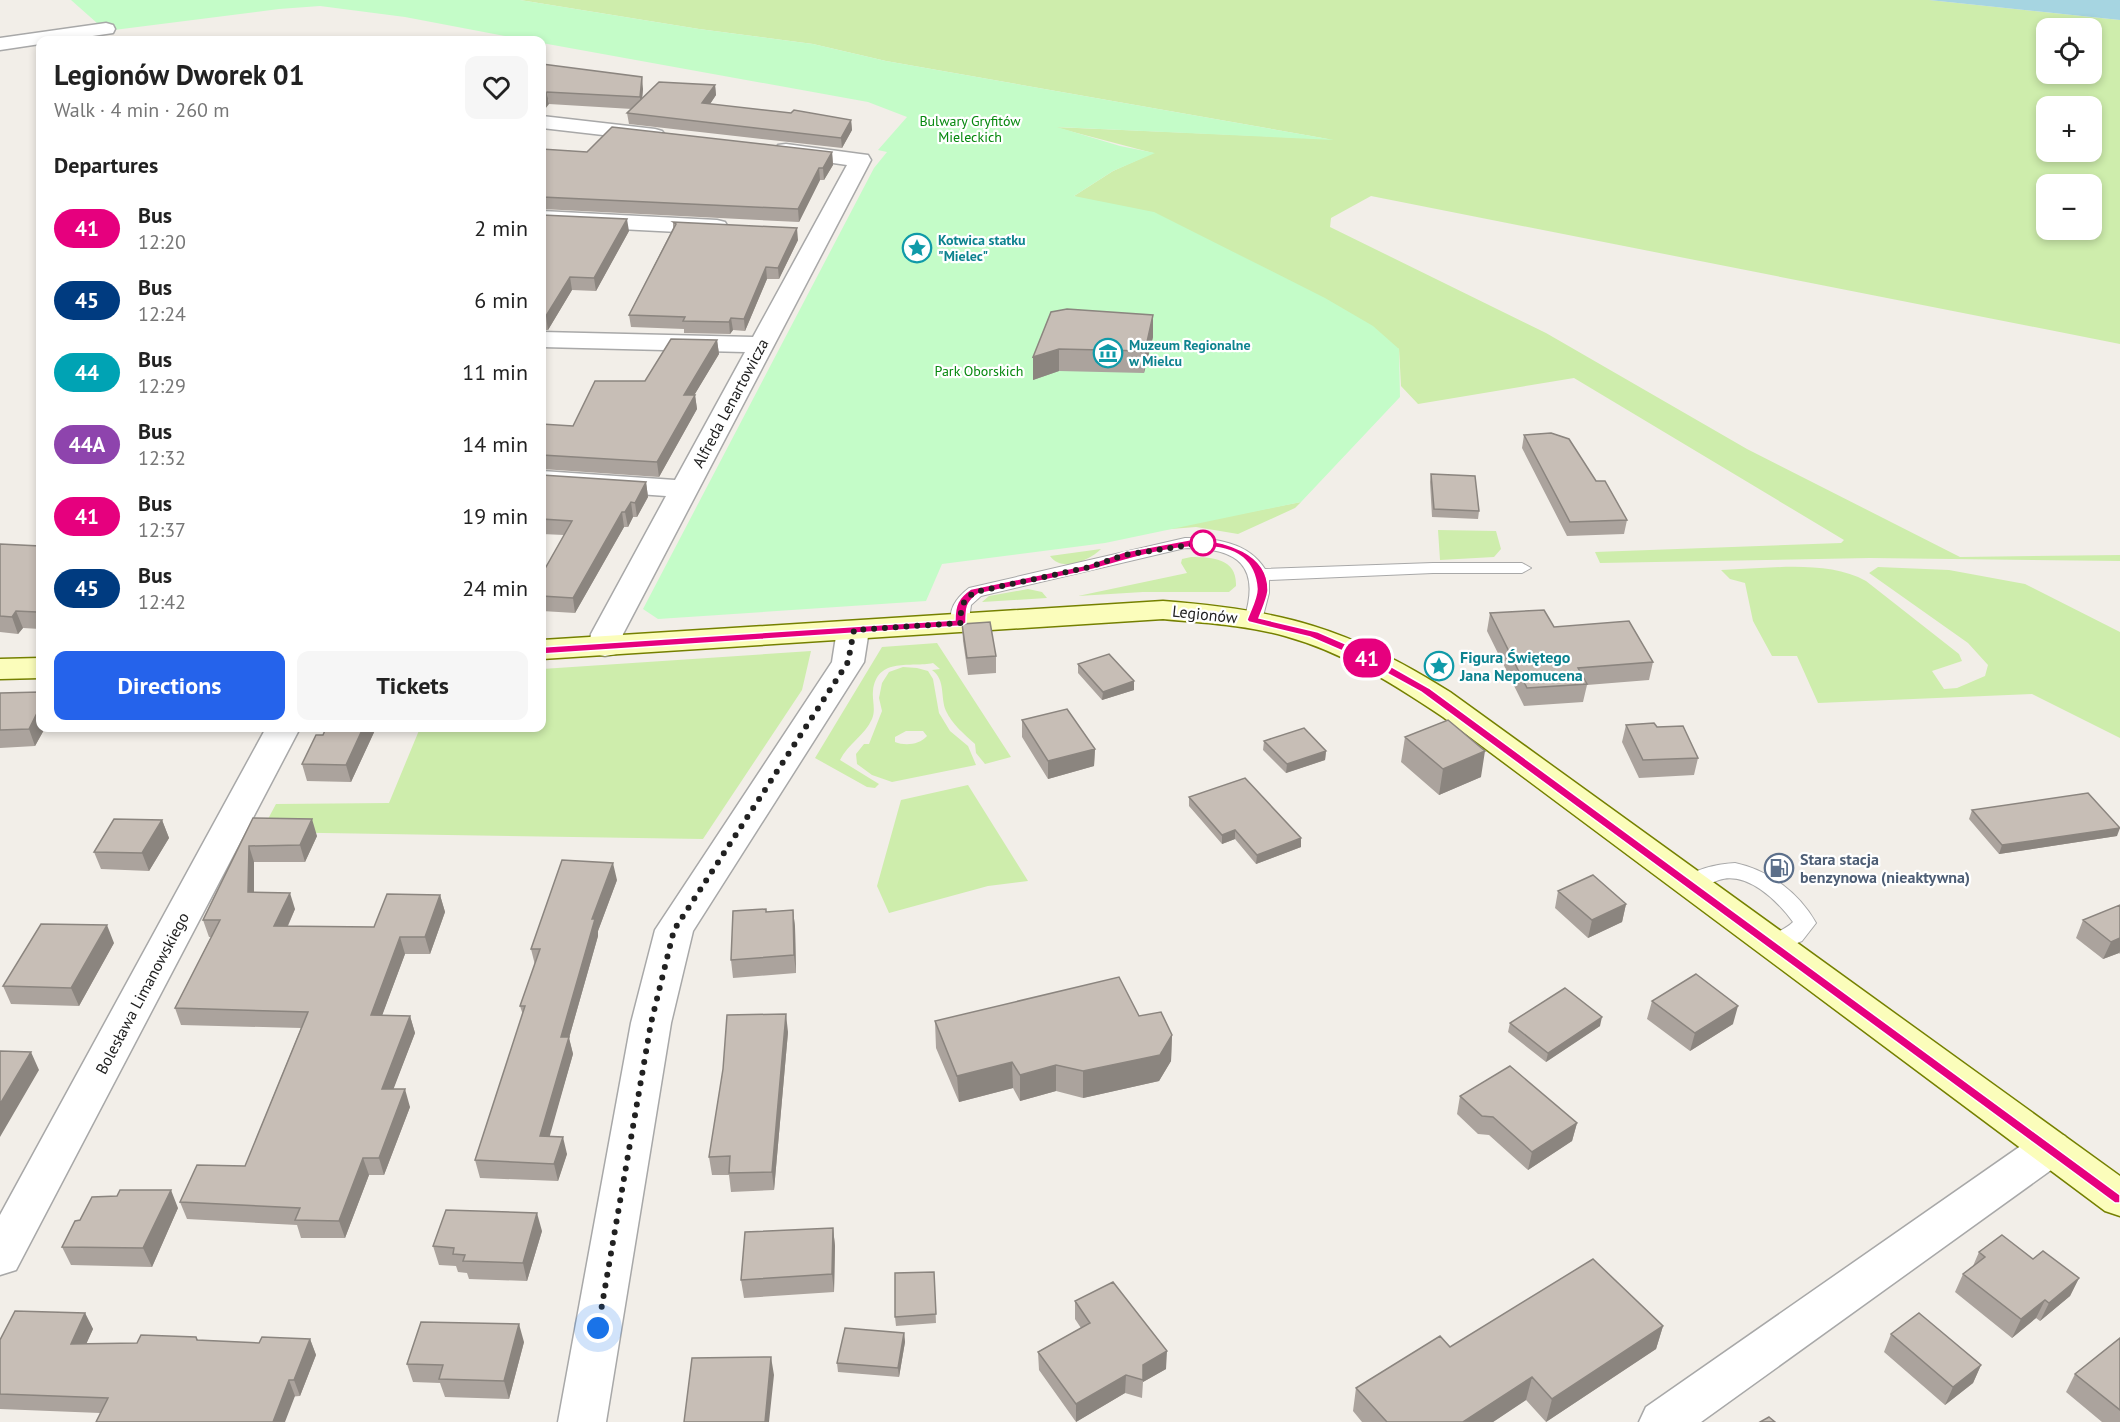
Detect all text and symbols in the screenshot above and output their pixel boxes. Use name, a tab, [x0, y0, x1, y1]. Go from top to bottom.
map controls	[2036, 18, 2102, 240]
button: locate	[2036, 18, 2102, 84]
text: Legionów Dworek 01	[54, 56, 305, 93]
button: heart	[465, 56, 528, 119]
button: +	[2036, 96, 2102, 162]
text: Walk · 4 min · 260 m	[54, 97, 230, 123]
park label: Bulwary Gryfitów Mieleckich	[919, 112, 1021, 146]
text: Departures	[54, 151, 158, 179]
button: −	[2036, 174, 2102, 240]
text: Bus	[138, 201, 172, 229]
text: 2 min	[474, 214, 528, 242]
text: 41	[75, 215, 99, 242]
text: 12:20	[138, 229, 186, 255]
place label: Kotwica statku "Mielec"	[938, 231, 1026, 265]
place icon: Kotwica statku "Mielec"	[901, 232, 933, 264]
text: Bus	[138, 273, 172, 301]
text: 6 min	[474, 286, 528, 314]
text: 45	[75, 287, 99, 314]
text: 12:24	[138, 301, 186, 327]
street label: Alfreda Lenartowicza	[688, 335, 772, 471]
place label: Muzeum Regionalne w Mielcu	[1128, 336, 1251, 370]
museum icon: Muzeum Regionalne w Mielcu	[1092, 337, 1124, 369]
text: Bus	[138, 345, 172, 373]
text: 11 min	[462, 358, 528, 386]
text: 44	[75, 359, 99, 386]
park label: Park Oborskich	[935, 362, 1023, 380]
text: 12:29	[138, 373, 186, 399]
text: Bus	[138, 417, 172, 445]
text: 14 min	[462, 430, 528, 458]
text: 44A	[69, 431, 105, 458]
text: 12:32	[138, 445, 186, 471]
text: Bus	[138, 489, 172, 517]
text: 19 min	[462, 502, 528, 530]
text: 41	[75, 503, 99, 530]
text: 12:37	[138, 517, 186, 543]
unlabelled marker	[1190, 530, 1216, 556]
text: Bus	[138, 561, 172, 589]
text: 24 min	[462, 574, 528, 602]
text: 45	[75, 575, 99, 602]
text: 12:42	[138, 589, 186, 615]
street label: Legionów	[1171, 601, 1239, 627]
line badge: 41	[1340, 638, 1394, 678]
text: 41	[1355, 645, 1379, 672]
place label: Figura Świętego Jana Nepomucena	[1459, 647, 1583, 685]
place icon: Figura Świętego Jana Nepomucena	[1423, 650, 1455, 682]
button: Directions	[54, 651, 285, 720]
button: Tickets	[297, 651, 528, 720]
place label: Stara stacja benzynowa (nieaktywna)	[1800, 849, 1970, 887]
fuel station icon: Stara stacja benzynowa (nieaktywna)	[1763, 852, 1795, 884]
street label: Bolesława Limanowskiego	[91, 909, 193, 1077]
your location	[583, 1313, 613, 1343]

